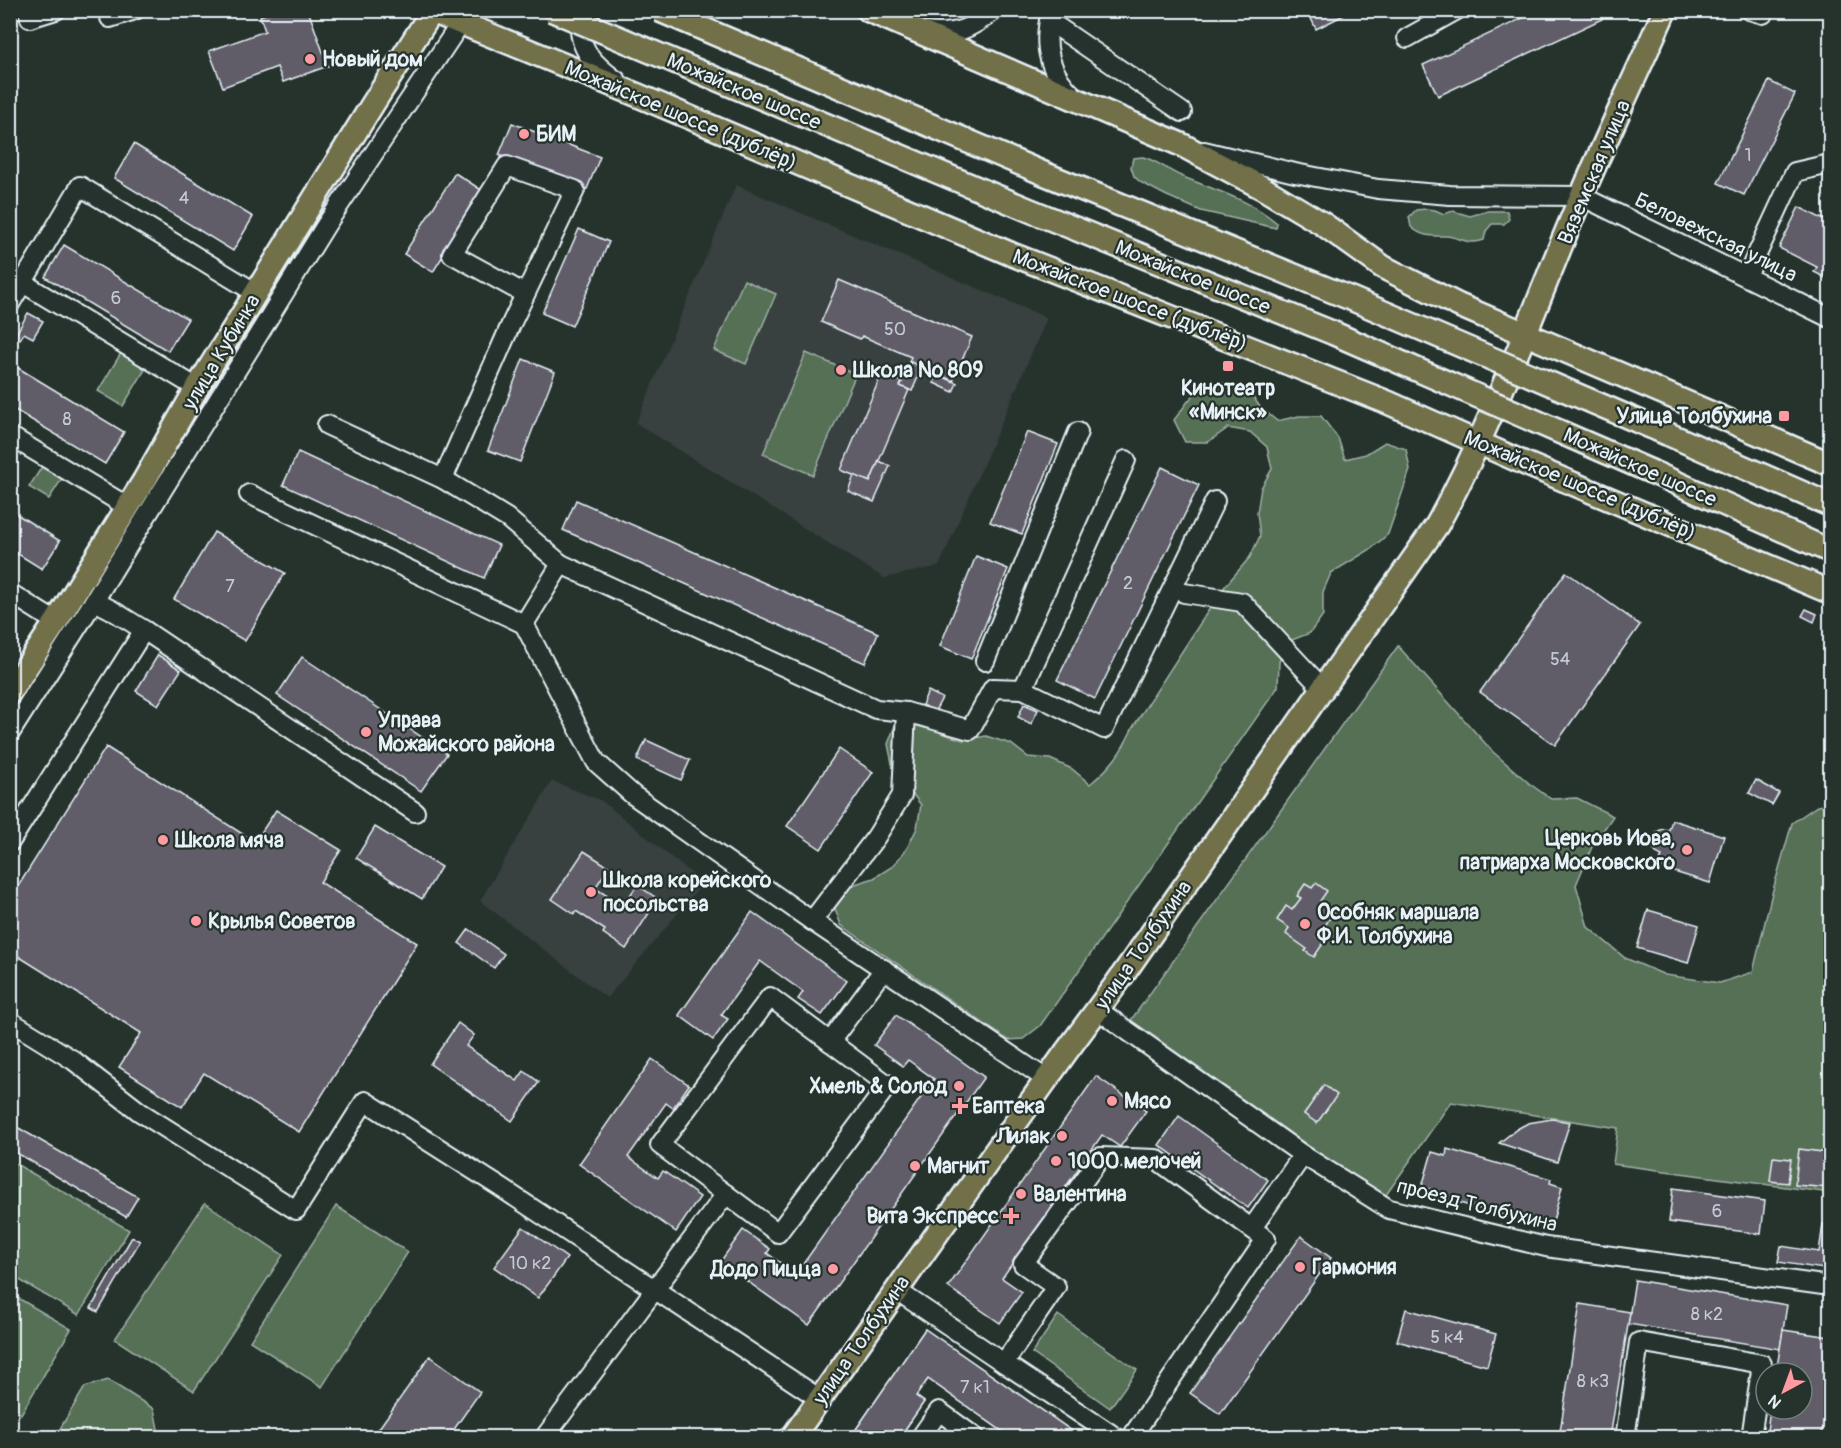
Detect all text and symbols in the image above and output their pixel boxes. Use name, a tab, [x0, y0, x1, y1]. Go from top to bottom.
place label: Новый дом	[322, 46, 423, 73]
street label: Можайское шоссе	[662, 47, 826, 136]
marker: Новый дом	[303, 52, 317, 66]
street label: Можайское шоссе (дублёр)	[561, 54, 801, 177]
street label: Вяземская улица	[1552, 96, 1637, 248]
place label: БИМ	[536, 121, 576, 148]
marker: БИМ	[517, 127, 531, 141]
house number: 1	[1744, 144, 1752, 167]
street label: Беловежская улица	[1630, 186, 1801, 288]
house number: 4	[179, 187, 190, 210]
street label: Можайское шоссе	[1111, 234, 1275, 321]
street label: Можайское шоссе (дублёр)	[1008, 243, 1251, 358]
house number: 6	[111, 287, 121, 310]
street label: улица Кубинка	[176, 289, 267, 416]
house number: 50	[884, 318, 906, 341]
place label: Школа № 809	[852, 357, 984, 384]
marker: Кинотеатр «Минск»	[1221, 359, 1235, 373]
marker: Школа № 809	[834, 363, 848, 377]
place label: Кинотеатр «Минск»	[1181, 375, 1275, 426]
place label: Улица Толбухина	[1616, 403, 1772, 430]
house number: 8	[62, 408, 72, 431]
marker: Улица Толбухина	[1777, 409, 1791, 423]
street label: Можайское шоссе	[1559, 422, 1721, 514]
street label: Можайское шоссе (дублёр)	[1460, 424, 1700, 547]
house number: 2	[1123, 572, 1133, 595]
house number: 7	[225, 575, 235, 598]
house number: 54	[1550, 648, 1571, 671]
place label: Управа Можайского района	[378, 707, 555, 758]
marker: Управа Можайского района	[359, 725, 373, 739]
place label: Церковь Иова, патриарха Московского	[1460, 825, 1676, 876]
place label: Школа мяча	[174, 827, 284, 854]
marker: Школа мяча	[156, 833, 170, 847]
marker: Церковь Иова, патриарха Московского	[1680, 843, 1694, 857]
place label: Школа корейского посольства	[602, 867, 772, 918]
street label: улица Толбухина	[1088, 875, 1198, 1016]
marker: Школа корейского посольства	[584, 885, 598, 899]
place label: Особняк маршала Ф.И. Толбухина	[1316, 899, 1479, 950]
place label: Крылья Советов	[208, 908, 356, 935]
marker: Крылья Советов	[189, 914, 203, 928]
marker: Особняк маршала Ф.И. Толбухина	[1298, 917, 1312, 931]
place label: Хмель & Солод	[809, 1073, 947, 1100]
marker: Хмель & Солод	[952, 1079, 966, 1093]
place label: Мясо	[1124, 1088, 1172, 1115]
place label: Еаптека	[972, 1093, 1045, 1120]
marker: Мясо	[1105, 1094, 1119, 1108]
marker: Еаптека	[953, 1099, 967, 1113]
place label: Лилак	[995, 1123, 1050, 1150]
marker: Лилак	[1055, 1129, 1069, 1143]
place label: 1000 мелочей	[1068, 1148, 1201, 1175]
place label: Магнит	[927, 1153, 990, 1180]
marker: 1000 мелочей	[1049, 1154, 1063, 1168]
marker: Магнит	[908, 1159, 922, 1173]
street label: проезд Толбухина	[1394, 1172, 1560, 1238]
place label: Валентина	[1033, 1181, 1127, 1208]
marker: Валентина	[1014, 1187, 1028, 1201]
house number: 6	[1712, 1200, 1722, 1223]
place label: Вита Экспресс	[867, 1203, 999, 1230]
marker: Вита Экспресс	[1004, 1209, 1018, 1223]
house number: 10 к2	[509, 1252, 551, 1275]
place label: Гармония	[1312, 1254, 1397, 1281]
place label: Додо Пицца	[709, 1256, 821, 1283]
marker: Гармония	[1293, 1260, 1307, 1274]
marker: Додо Пицца	[826, 1262, 840, 1276]
street label: улица Толбухина	[806, 1270, 916, 1411]
house number: 8 к2	[1691, 1303, 1723, 1326]
house number: 5 к4	[1430, 1326, 1464, 1349]
north arrow	[1754, 1361, 1814, 1421]
house number: 8 к3	[1577, 1370, 1609, 1393]
house number: 7 к1	[960, 1376, 990, 1399]
text: N	[1764, 1390, 1785, 1413]

